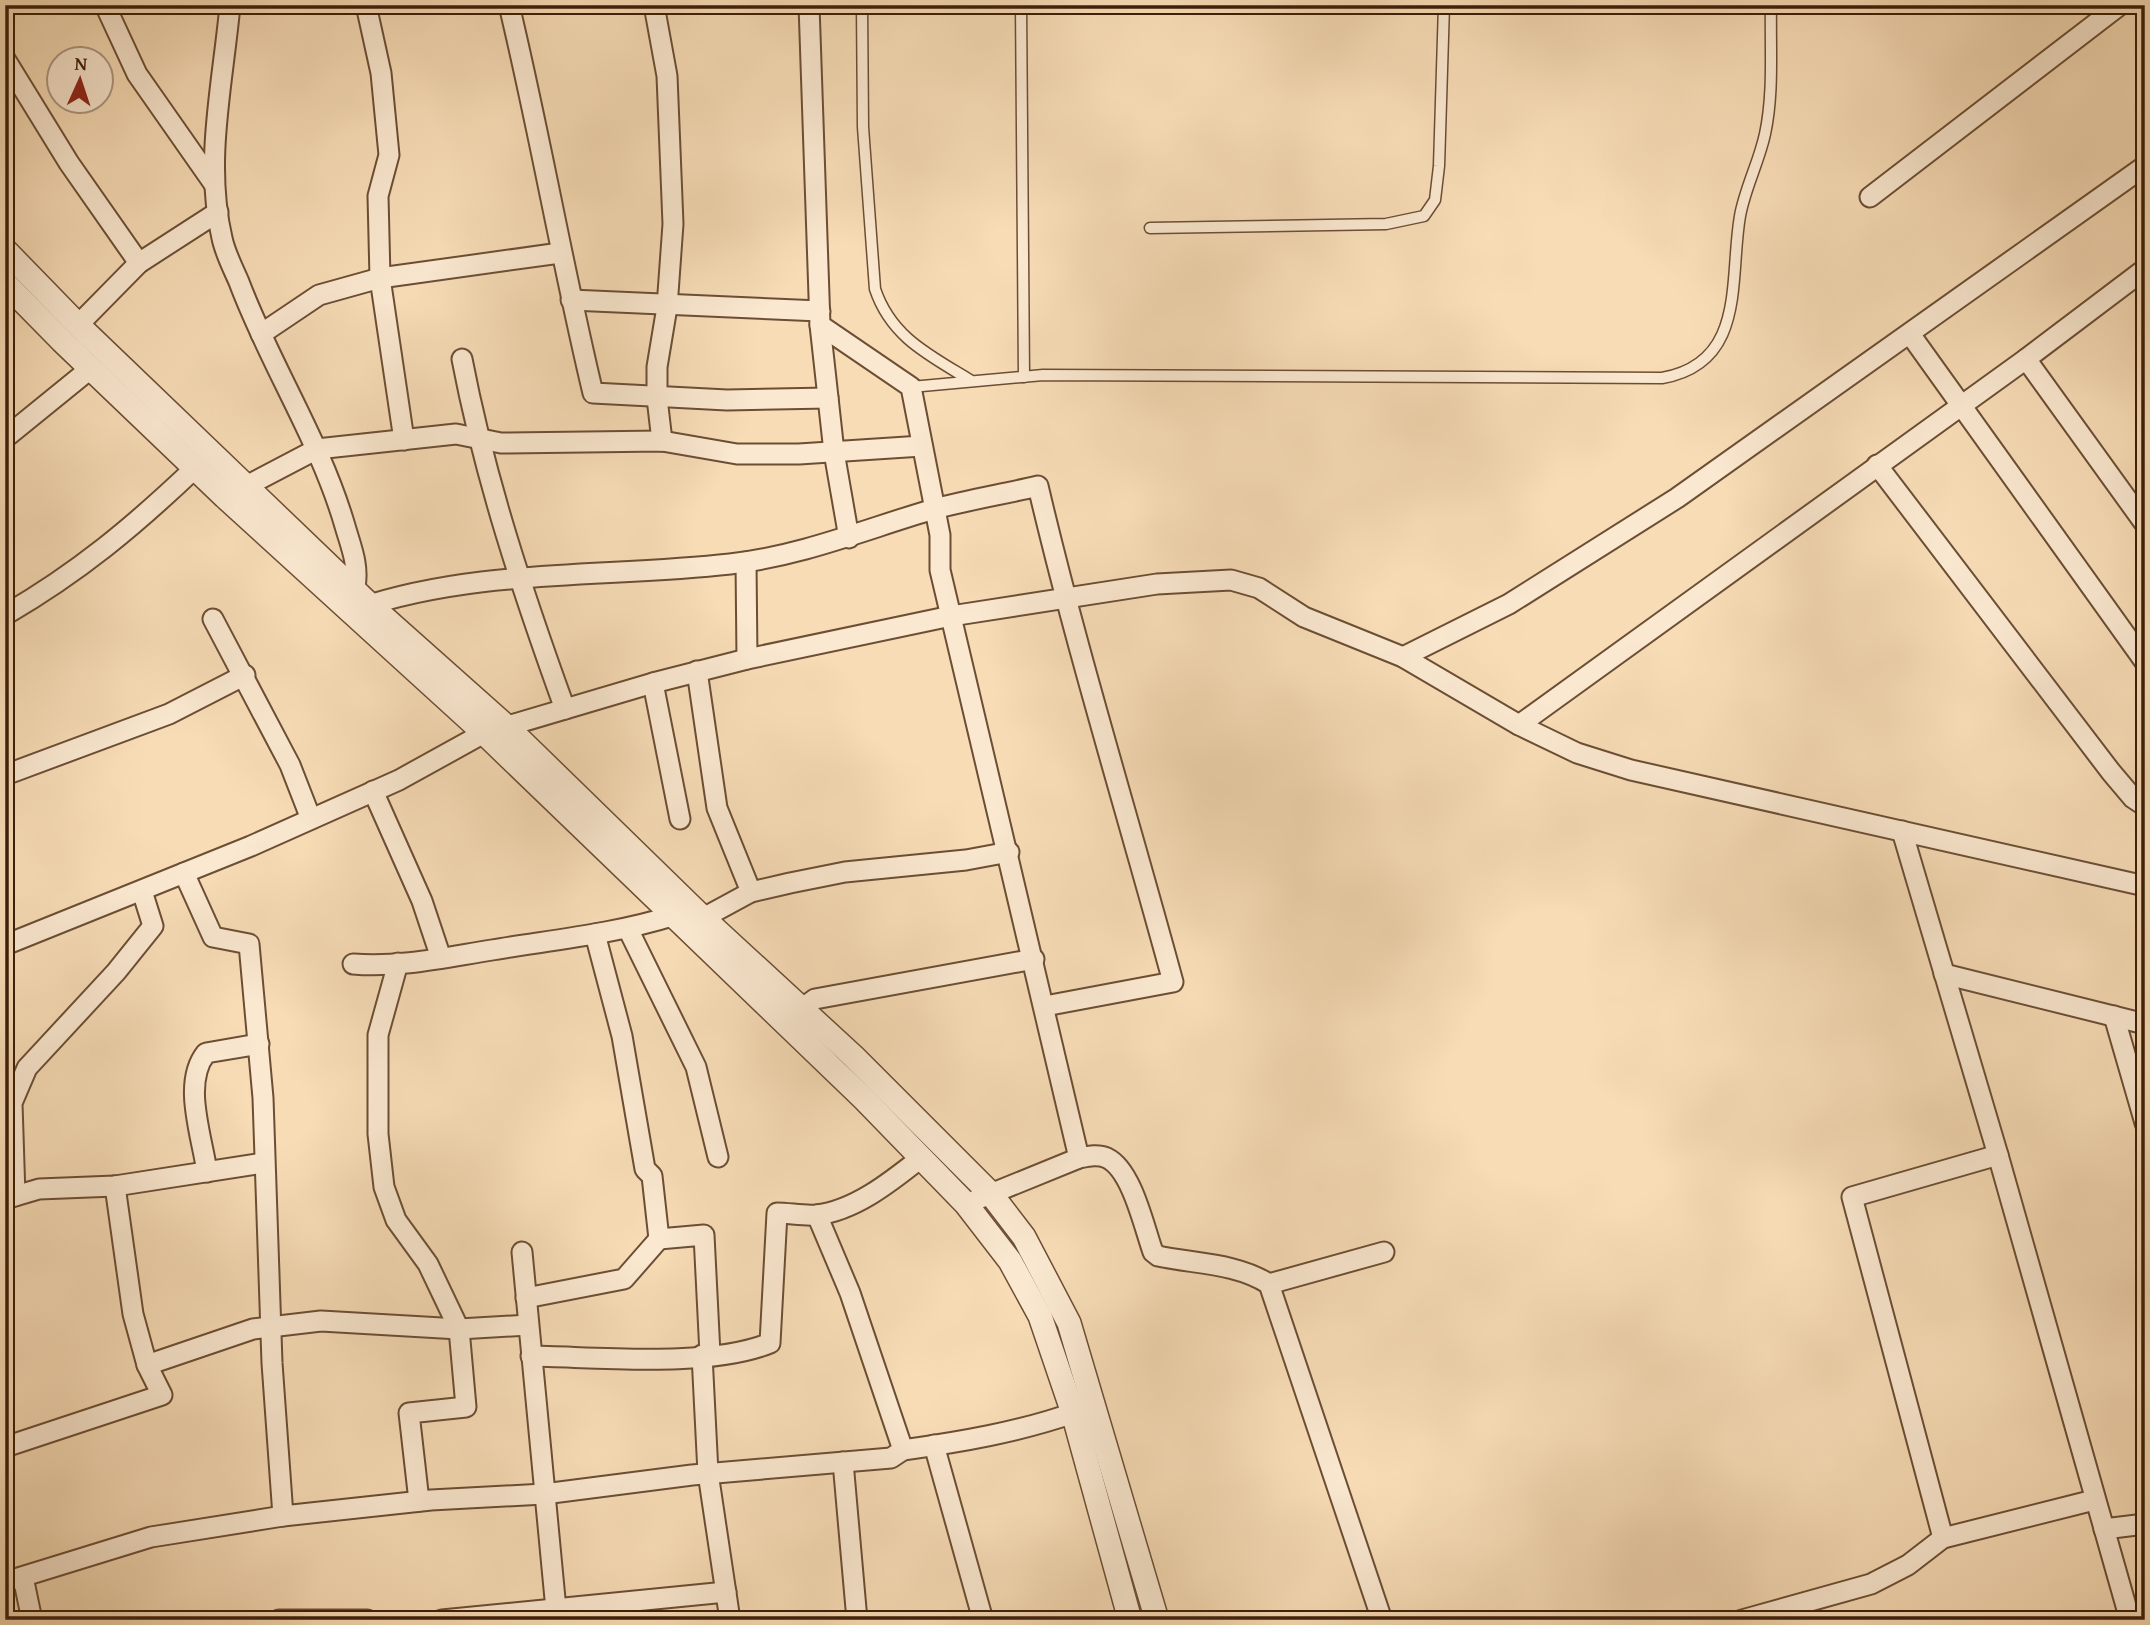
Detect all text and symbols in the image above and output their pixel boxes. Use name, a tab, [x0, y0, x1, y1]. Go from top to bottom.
north arrow	[46, 46, 116, 116]
text: N	[74, 49, 88, 77]

